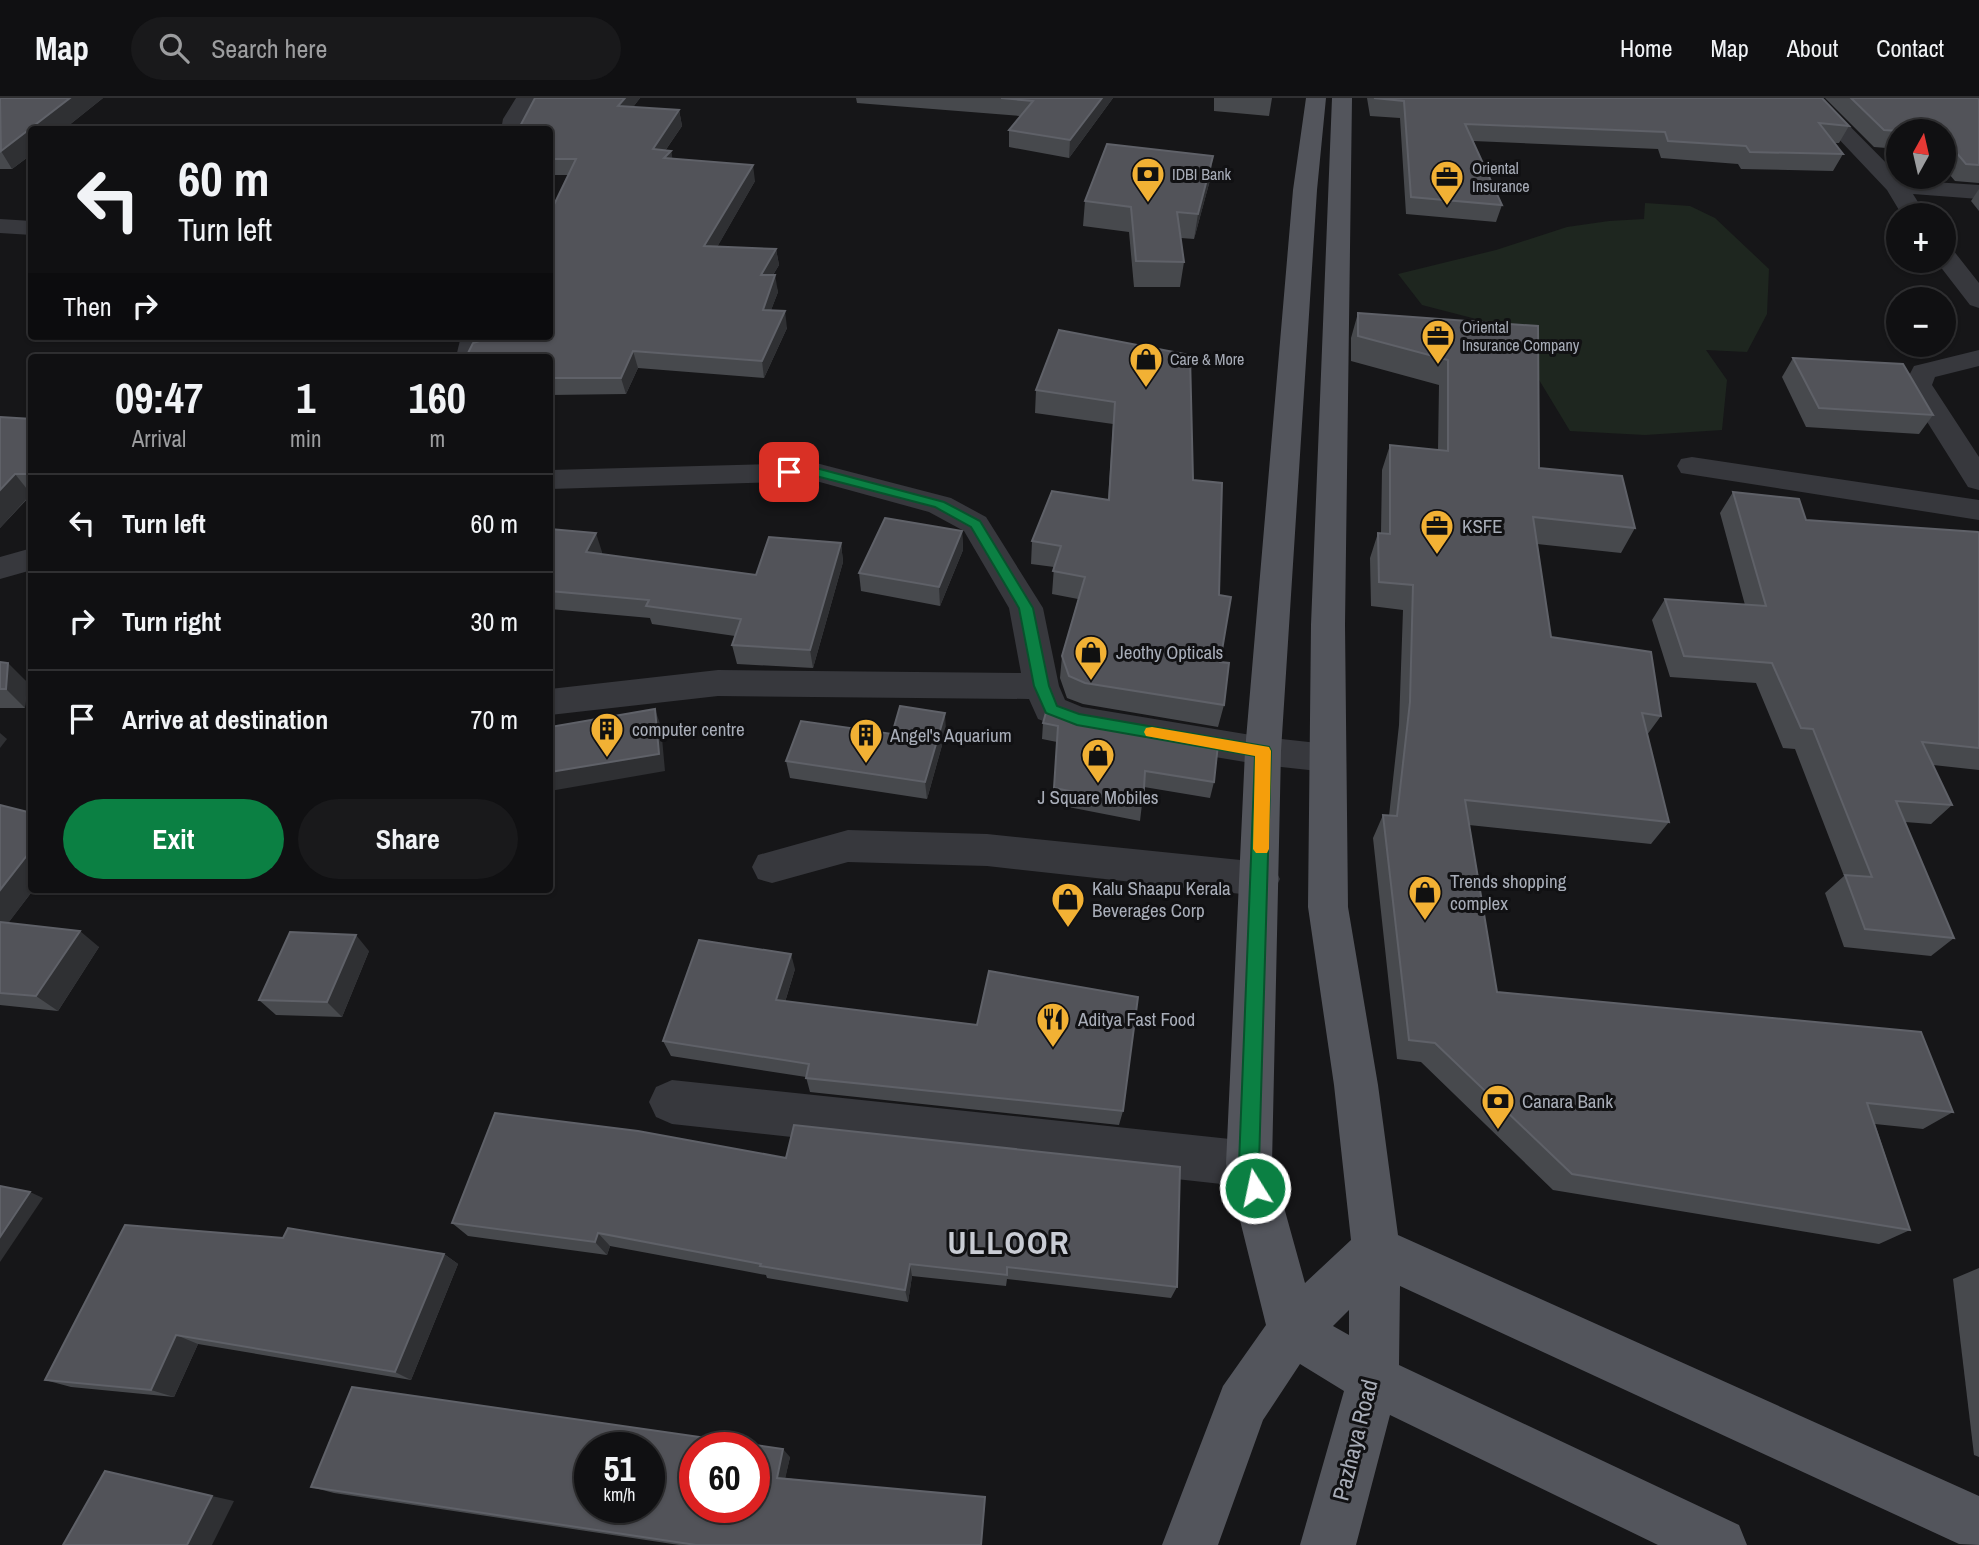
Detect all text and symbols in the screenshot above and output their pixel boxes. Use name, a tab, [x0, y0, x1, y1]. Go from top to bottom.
search box	[131, 17, 621, 80]
text: Map	[35, 26, 89, 70]
icon: search	[155, 29, 193, 67]
text: Search here	[211, 31, 327, 66]
text: Home	[1620, 32, 1672, 64]
text: Map	[1710, 32, 1749, 64]
text: About	[1787, 32, 1838, 64]
text: Contact	[1876, 32, 1944, 64]
north arrow	[1886, 119, 1956, 189]
map controls	[1886, 119, 1956, 357]
text: 60 m	[178, 145, 270, 211]
icon: left	[63, 154, 154, 245]
bank icon: IDBI Bank	[1129, 155, 1167, 204]
place label: Oriental Insurance	[1472, 157, 1530, 197]
office icon: Oriental Insurance	[1428, 158, 1466, 207]
place label: IDBI Bank	[1172, 163, 1232, 185]
button: +	[1886, 203, 1956, 273]
text: Turn left	[178, 208, 272, 251]
icon: right	[126, 287, 164, 325]
button: −	[1886, 287, 1956, 357]
text: Then	[63, 289, 112, 324]
place label: Oriental Insurance Company	[1462, 316, 1580, 356]
office icon: Oriental Insurance Company	[1419, 317, 1457, 366]
shop icon: Care & More	[1127, 340, 1165, 389]
place label: Care & More	[1170, 348, 1244, 370]
text: 09:47	[115, 370, 203, 426]
text: 1	[296, 370, 315, 426]
text: 160	[409, 370, 466, 426]
text: Arrival	[132, 423, 186, 454]
text: min	[290, 423, 322, 454]
text: m	[429, 423, 445, 454]
pin	[759, 442, 819, 502]
icon: arrive	[770, 453, 808, 491]
icon: left	[63, 504, 101, 542]
text: Turn left	[122, 506, 206, 541]
text: 60 m	[471, 506, 518, 541]
office icon: KSFE	[1418, 507, 1456, 556]
place label: KSFE	[1462, 513, 1503, 539]
icon: right	[63, 602, 101, 640]
text: Turn right	[122, 604, 221, 639]
text: 30 m	[471, 604, 518, 639]
shop icon: Jeothy Opticals	[1072, 633, 1110, 682]
place label: Jeothy Opticals	[1116, 639, 1224, 665]
icon: arrive	[63, 700, 101, 738]
text: Arrive at destination	[122, 702, 328, 737]
text: 70 m	[471, 702, 518, 737]
building icon: computer centre	[588, 710, 626, 759]
place label: computer centre	[632, 716, 745, 742]
building icon: Angel's Aquarium	[847, 716, 885, 765]
place label: Angel's Aquarium	[889, 722, 1012, 748]
shop icon: J Square Mobiles	[1079, 736, 1117, 785]
place label: J Square Mobiles	[1037, 784, 1159, 810]
button: Exit	[63, 799, 284, 879]
button: Share	[298, 799, 518, 879]
place label: Trends shopping complex	[1450, 868, 1567, 916]
shop icon: Trends shopping complex	[1406, 873, 1444, 922]
place label: Kalu Shaapu Kerala Beverages Corp	[1092, 875, 1231, 923]
shop icon: Kalu Shaapu Kerala Beverages Corp	[1049, 880, 1087, 929]
restaurant icon: Aditya Fast Food	[1034, 1000, 1072, 1049]
place label: Aditya Fast Food	[1077, 1006, 1195, 1032]
bank icon: Canara Bank	[1479, 1082, 1517, 1131]
place label: Canara Bank	[1522, 1088, 1613, 1114]
position arrow	[1218, 1151, 1292, 1225]
district label: ULLOOR	[948, 1221, 1070, 1264]
street label: Pazhaya Road	[1325, 1376, 1385, 1504]
speed limit sign: 60	[679, 1432, 770, 1523]
text: 51	[604, 1445, 635, 1492]
text: km/h	[604, 1482, 636, 1507]

